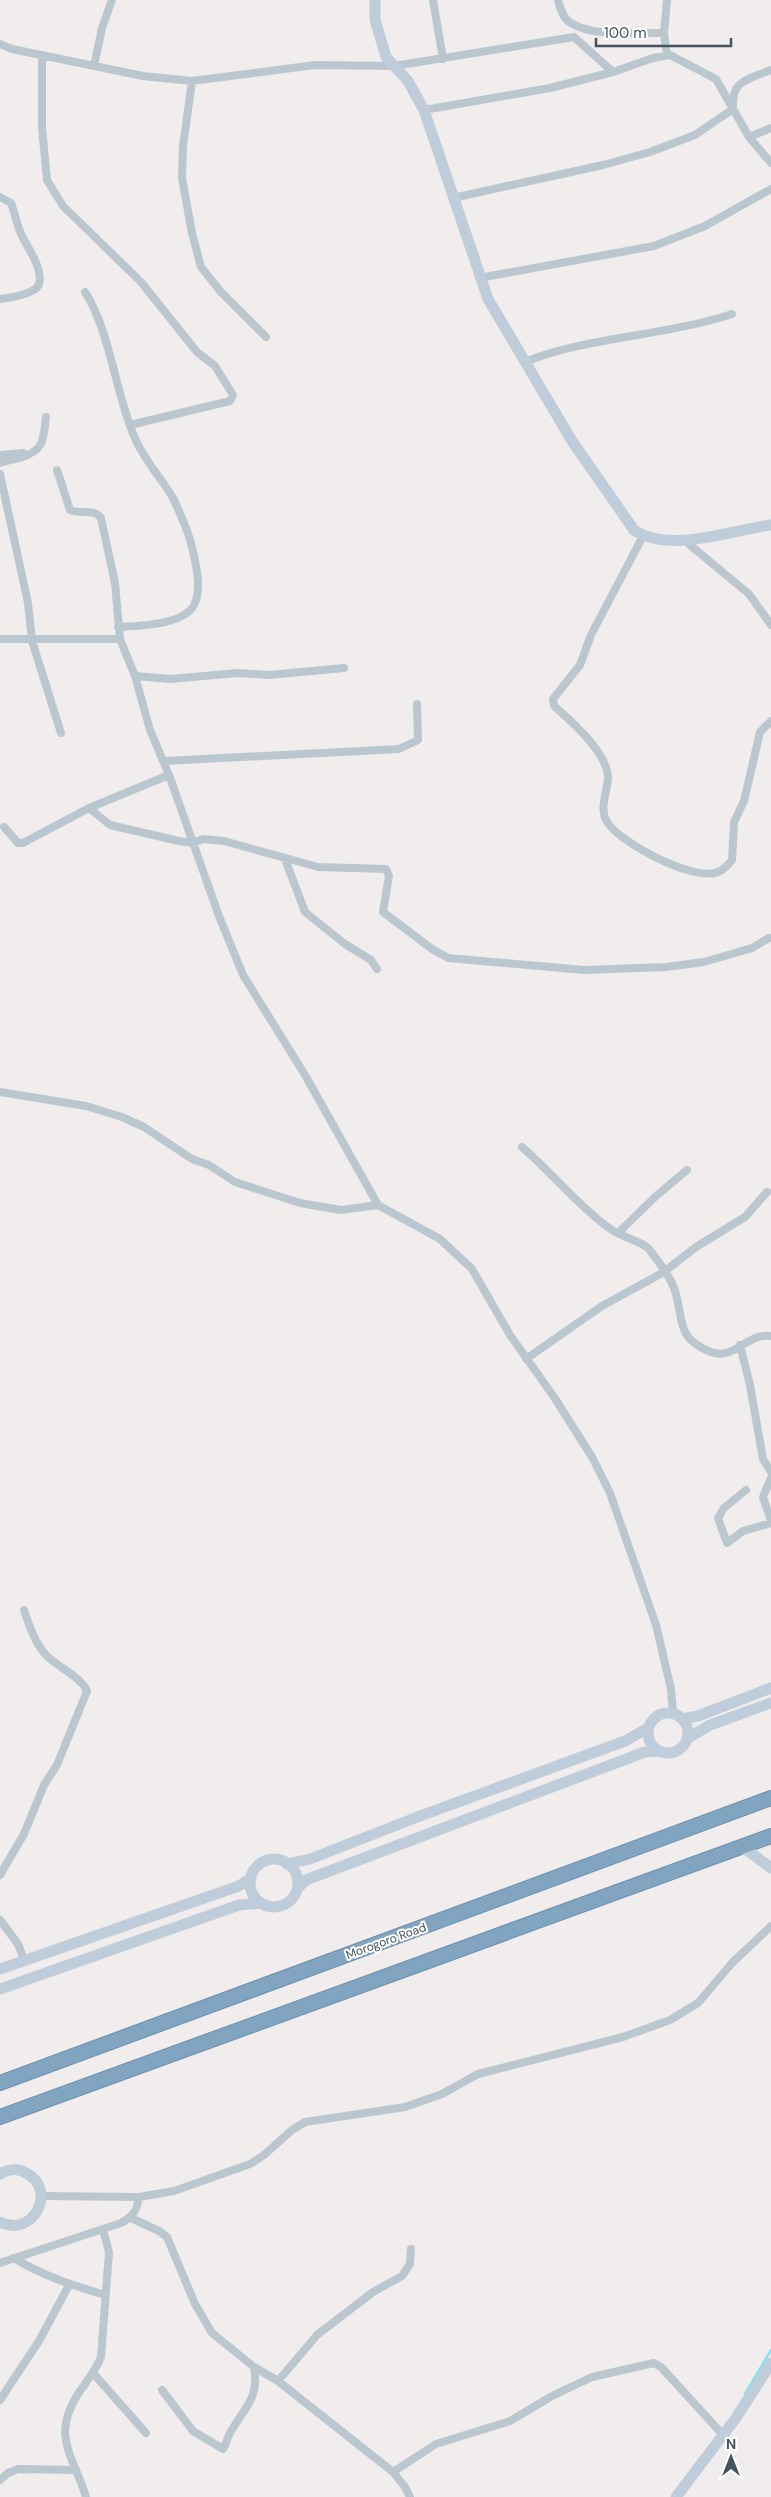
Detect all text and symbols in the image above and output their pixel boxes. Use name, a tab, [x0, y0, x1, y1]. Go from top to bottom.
scale bar	[596, 15, 731, 47]
text: 100 m	[604, 23, 647, 43]
street label: Morogoro Road	[344, 1919, 428, 1963]
north arrow	[706, 2432, 756, 2482]
text: N	[726, 2435, 736, 2453]

